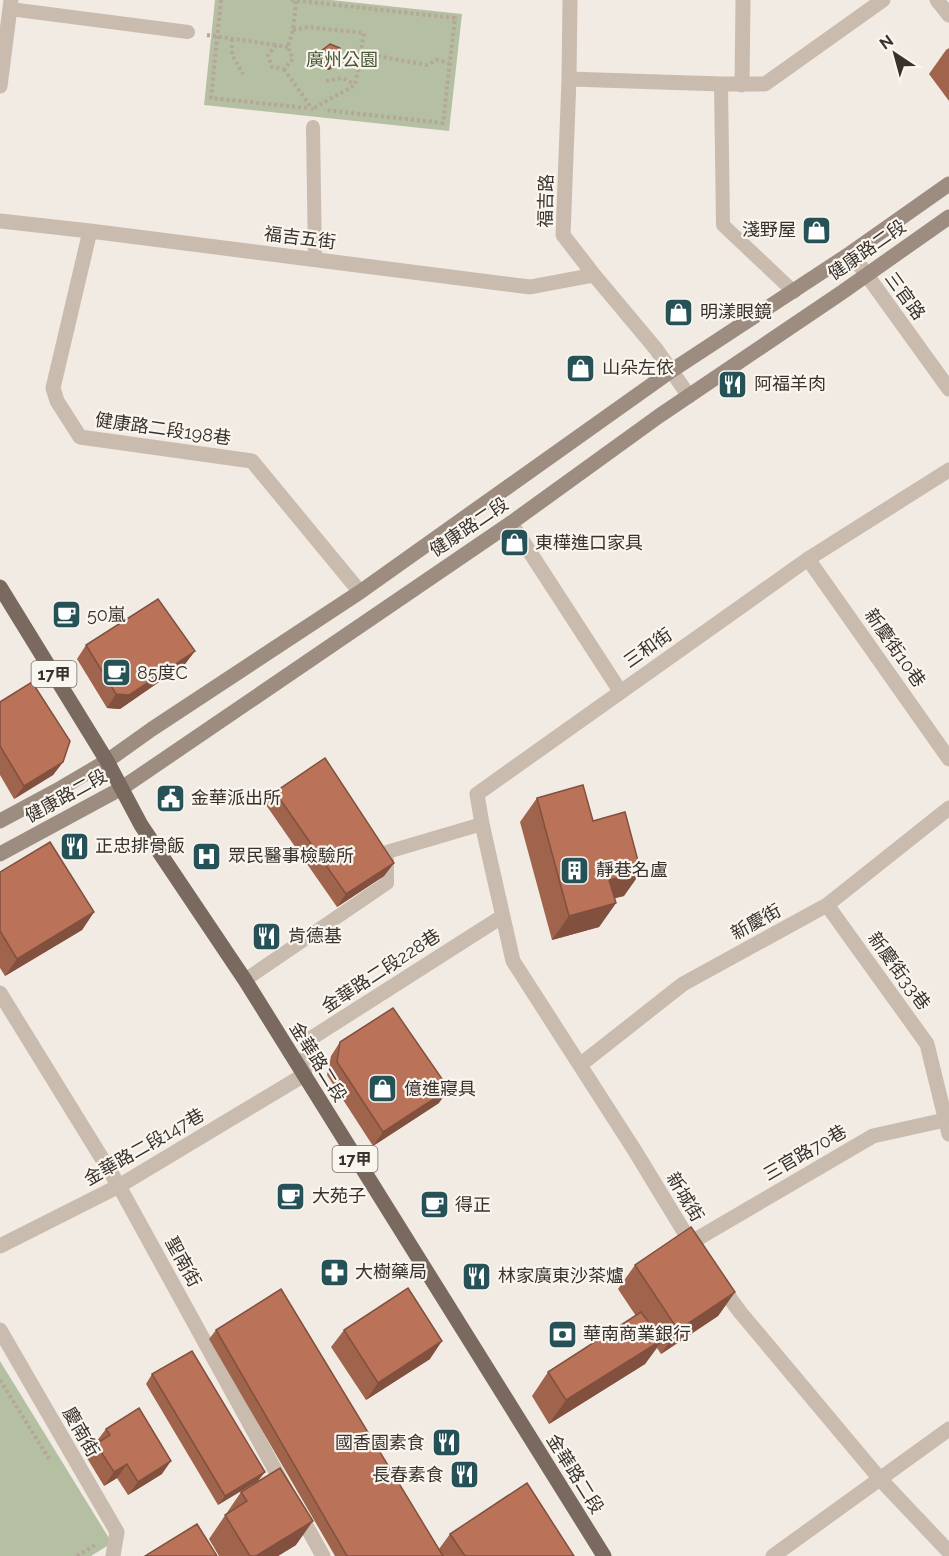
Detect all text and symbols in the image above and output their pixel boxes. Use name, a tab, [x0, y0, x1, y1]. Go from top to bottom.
north arrow	[865, 24, 925, 84]
text: N	[876, 31, 897, 54]
park label: 廣州公園	[306, 49, 378, 70]
street label: 福吉路	[535, 174, 556, 228]
shop icon: 淺野屋	[801, 214, 833, 246]
street label: 健康路二段	[824, 215, 910, 284]
place label: 淺野屋	[742, 219, 796, 240]
street label: 福吉五街	[263, 223, 337, 252]
street label: 三官路	[881, 268, 930, 324]
shop icon: 明漾眼鏡	[663, 296, 695, 328]
place label: 明漾眼鏡	[700, 301, 772, 322]
shop icon: 山朵左依	[565, 352, 597, 384]
place label: 山朵左依	[602, 357, 674, 378]
restaurant icon: 阿福羊肉	[717, 368, 749, 400]
place label: 阿福羊肉	[754, 373, 826, 394]
street label: 健康路二段198巷	[94, 409, 232, 448]
street label: 健康路二段	[426, 493, 512, 560]
shop icon: 東樺進口家具	[498, 527, 530, 559]
place label: 東樺進口家具	[535, 532, 643, 553]
cafe icon: 50嵐	[50, 599, 82, 631]
place label: 50嵐	[87, 604, 126, 625]
street label: 新慶街10巷	[861, 605, 930, 691]
street label: 三和街	[620, 624, 676, 672]
cafe icon: 85度C	[100, 657, 132, 689]
road number: 17甲	[32, 661, 76, 687]
place label: 85度C	[137, 662, 188, 683]
street label: 健康路二段	[21, 765, 110, 827]
public building icon: 金華派出所	[154, 782, 186, 814]
place label: 金華派出所	[191, 787, 281, 808]
restaurant icon: 正忠排骨飯	[58, 830, 90, 862]
place label: 正忠排骨飯	[95, 835, 185, 856]
hospital icon: 眾民醫事檢驗所	[191, 840, 223, 872]
place label: 眾民醫事檢驗所	[228, 845, 354, 866]
building icon: 靜巷名盧	[559, 854, 591, 886]
place label: 靜巷名盧	[596, 859, 668, 880]
street label: 新慶街	[727, 899, 784, 944]
restaurant icon: 肯德基	[251, 920, 283, 952]
street label: 金華路二段228巷	[317, 924, 444, 1017]
place label: 肯德基	[288, 925, 342, 946]
street label: 新慶街33巷	[864, 928, 935, 1014]
street label: 金華路二段	[286, 1018, 351, 1105]
shop icon: 億進寢具	[367, 1073, 399, 1105]
place label: 億進寢具	[404, 1078, 476, 1099]
street label: 金華路二段147巷	[80, 1104, 207, 1189]
street label: 三官路70巷	[759, 1120, 850, 1185]
road number: 17甲	[332, 1146, 378, 1172]
street label: 新城街	[663, 1168, 708, 1225]
cafe icon: 大苑子	[275, 1180, 307, 1212]
place label: 大苑子	[312, 1185, 366, 1206]
cafe icon: 得正	[418, 1189, 450, 1221]
place label: 得正	[455, 1194, 491, 1215]
street label: 聖南街	[161, 1233, 206, 1290]
pharmacy icon: 大樹藥局	[318, 1256, 350, 1288]
restaurant icon: 林家廣東沙茶爐	[461, 1260, 493, 1292]
place label: 大樹藥局	[355, 1261, 427, 1282]
place label: 林家廣東沙茶爐	[498, 1265, 624, 1286]
bank icon: 華南商業銀行	[546, 1318, 578, 1350]
place label: 華南商業銀行	[583, 1323, 691, 1344]
street label: 慶南街	[59, 1403, 104, 1460]
restaurant icon: 國香園素食	[430, 1427, 462, 1459]
street label: 金華路二段	[543, 1430, 608, 1517]
place label: 國香園素食	[335, 1432, 425, 1453]
restaurant icon: 長春素食	[449, 1459, 481, 1491]
place label: 長春素食	[372, 1464, 444, 1485]

